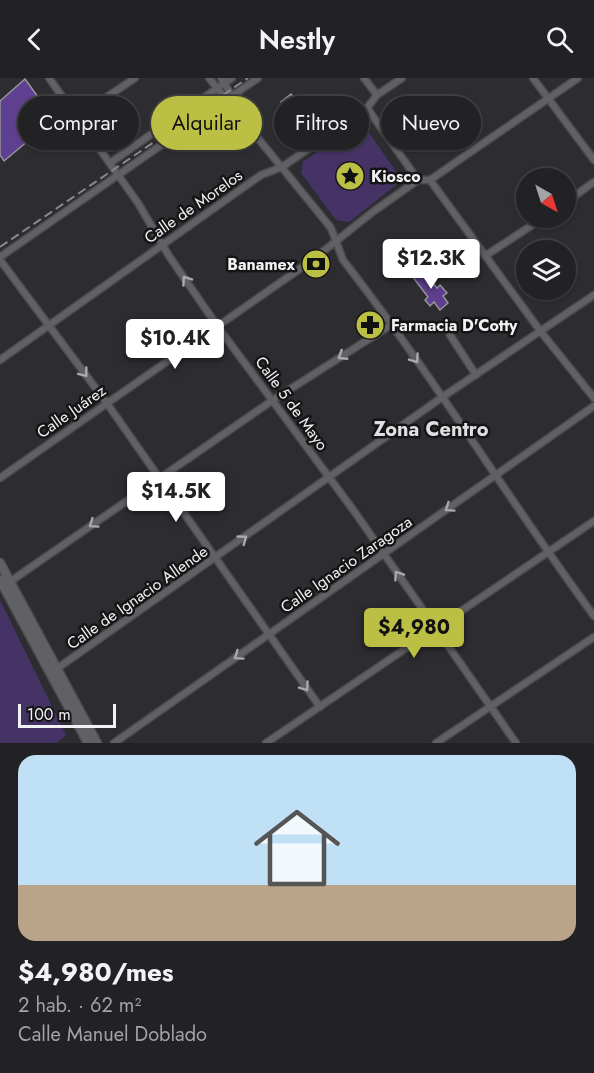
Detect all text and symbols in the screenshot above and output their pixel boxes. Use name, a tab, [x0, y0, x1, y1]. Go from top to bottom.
text: Nestly	[259, 20, 335, 59]
icon: back	[18, 23, 51, 56]
icon: search	[543, 23, 576, 56]
chip: Comprar	[18, 96, 139, 150]
chip: Alquilar	[151, 96, 262, 150]
chip: Filtros	[274, 96, 369, 150]
chip: Nuevo	[381, 96, 481, 150]
place icon: Kiosco	[334, 160, 366, 192]
street label: Calle de Morelos	[139, 164, 247, 249]
place label: Kiosco	[371, 165, 421, 188]
north arrow	[516, 168, 576, 228]
map controls	[516, 168, 576, 300]
pin: $12.3K	[382, 239, 480, 290]
button: layers	[516, 240, 576, 300]
text: $12.3K	[397, 244, 465, 273]
bank icon: Banamex	[300, 248, 332, 280]
place label: Banamex	[227, 253, 295, 276]
one-way arrow	[182, 276, 193, 287]
pharmacy icon: Farmacia D'Cotty	[354, 309, 386, 341]
place label: Farmacia D'Cotty	[391, 314, 518, 337]
pin: $10.4K	[126, 319, 224, 370]
text: $10.4K	[140, 324, 210, 353]
one-way arrow	[337, 349, 348, 360]
street label: Calle 5 de Mayo	[250, 352, 334, 455]
one-way arrow	[408, 352, 419, 363]
one-way arrow	[76, 366, 87, 377]
street label: Calle Juárez	[32, 379, 111, 444]
district label: Zona Centro	[374, 415, 489, 444]
pin: $14.5K	[127, 472, 225, 523]
text: $14.5K	[141, 477, 211, 506]
one-way arrow	[445, 501, 456, 512]
street label: Calle Ignacio Zaragoza	[276, 510, 417, 619]
one-way arrow	[88, 517, 99, 528]
one-way arrow	[236, 536, 247, 547]
street label: Calle de Ignacio Allende	[62, 540, 213, 655]
one-way arrow	[394, 570, 405, 581]
pin: $4,980	[365, 608, 463, 659]
text: $4,980	[378, 613, 450, 642]
one-way arrow	[233, 649, 244, 660]
one-way arrow	[298, 680, 309, 691]
scale bar	[18, 701, 116, 728]
text: 100 m	[27, 703, 71, 726]
icon: home	[243, 794, 351, 902]
text: $4,980/mes	[18, 953, 174, 991]
text: 2 hab. · 62 m²	[18, 991, 141, 1020]
text: Calle Manuel Doblado	[18, 1020, 207, 1049]

